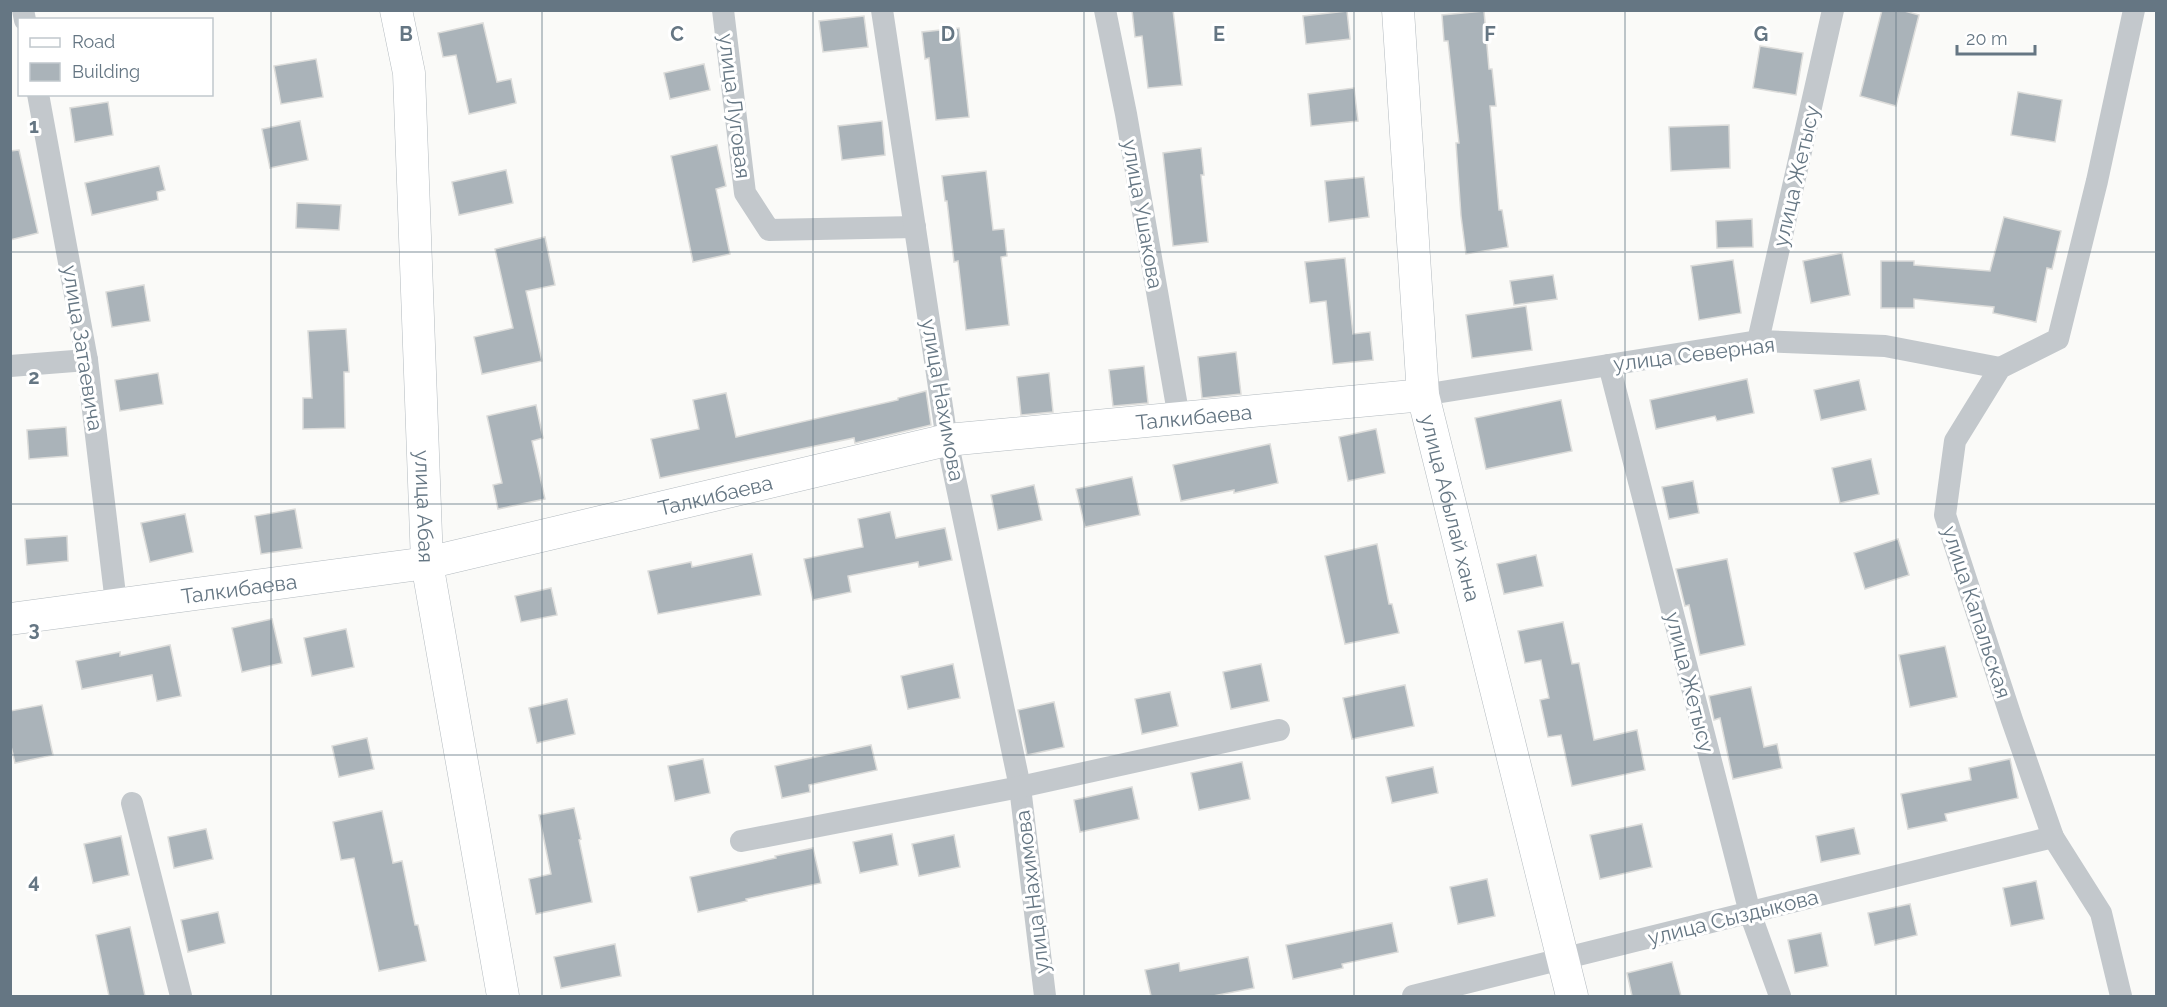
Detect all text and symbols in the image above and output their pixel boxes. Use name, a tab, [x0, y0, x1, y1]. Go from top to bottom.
legend	[18, 18, 213, 96]
scale bar	[1957, 18, 2035, 56]
text: B	[399, 22, 413, 46]
text: C	[670, 22, 684, 46]
text: D	[941, 22, 955, 46]
text: E	[1213, 22, 1225, 46]
text: F	[1484, 22, 1496, 46]
text: G	[1754, 22, 1768, 46]
text: 20 m	[1966, 28, 2008, 49]
text: Road	[72, 31, 115, 52]
street label: улица Луговая	[714, 32, 756, 180]
text: Building	[72, 61, 140, 82]
street label: улица Жетысу	[1768, 103, 1824, 249]
text: 1	[29, 114, 39, 138]
street label: улица Ушакова	[1118, 137, 1168, 291]
street label: улица Затаевича	[58, 263, 108, 433]
street label: улица Нахимова	[916, 317, 970, 483]
street label: улица Северная	[1612, 332, 1776, 376]
text: 2	[28, 365, 40, 389]
street label: Талкибаева	[1135, 399, 1253, 435]
street label: улица Абылай хана	[1416, 412, 1486, 604]
street label: улица Абая	[410, 449, 439, 563]
street label: Талкибаева	[656, 469, 775, 520]
street label: улица Капальская	[1937, 523, 2017, 701]
street label: Талкибаева	[179, 568, 298, 608]
street label: улица Жетысу	[1660, 609, 1720, 755]
text: 3	[28, 617, 40, 641]
street label: улица Нахимова	[1010, 809, 1054, 975]
text: 4	[28, 869, 40, 893]
street label: улица Сыздыкова	[1645, 884, 1821, 950]

